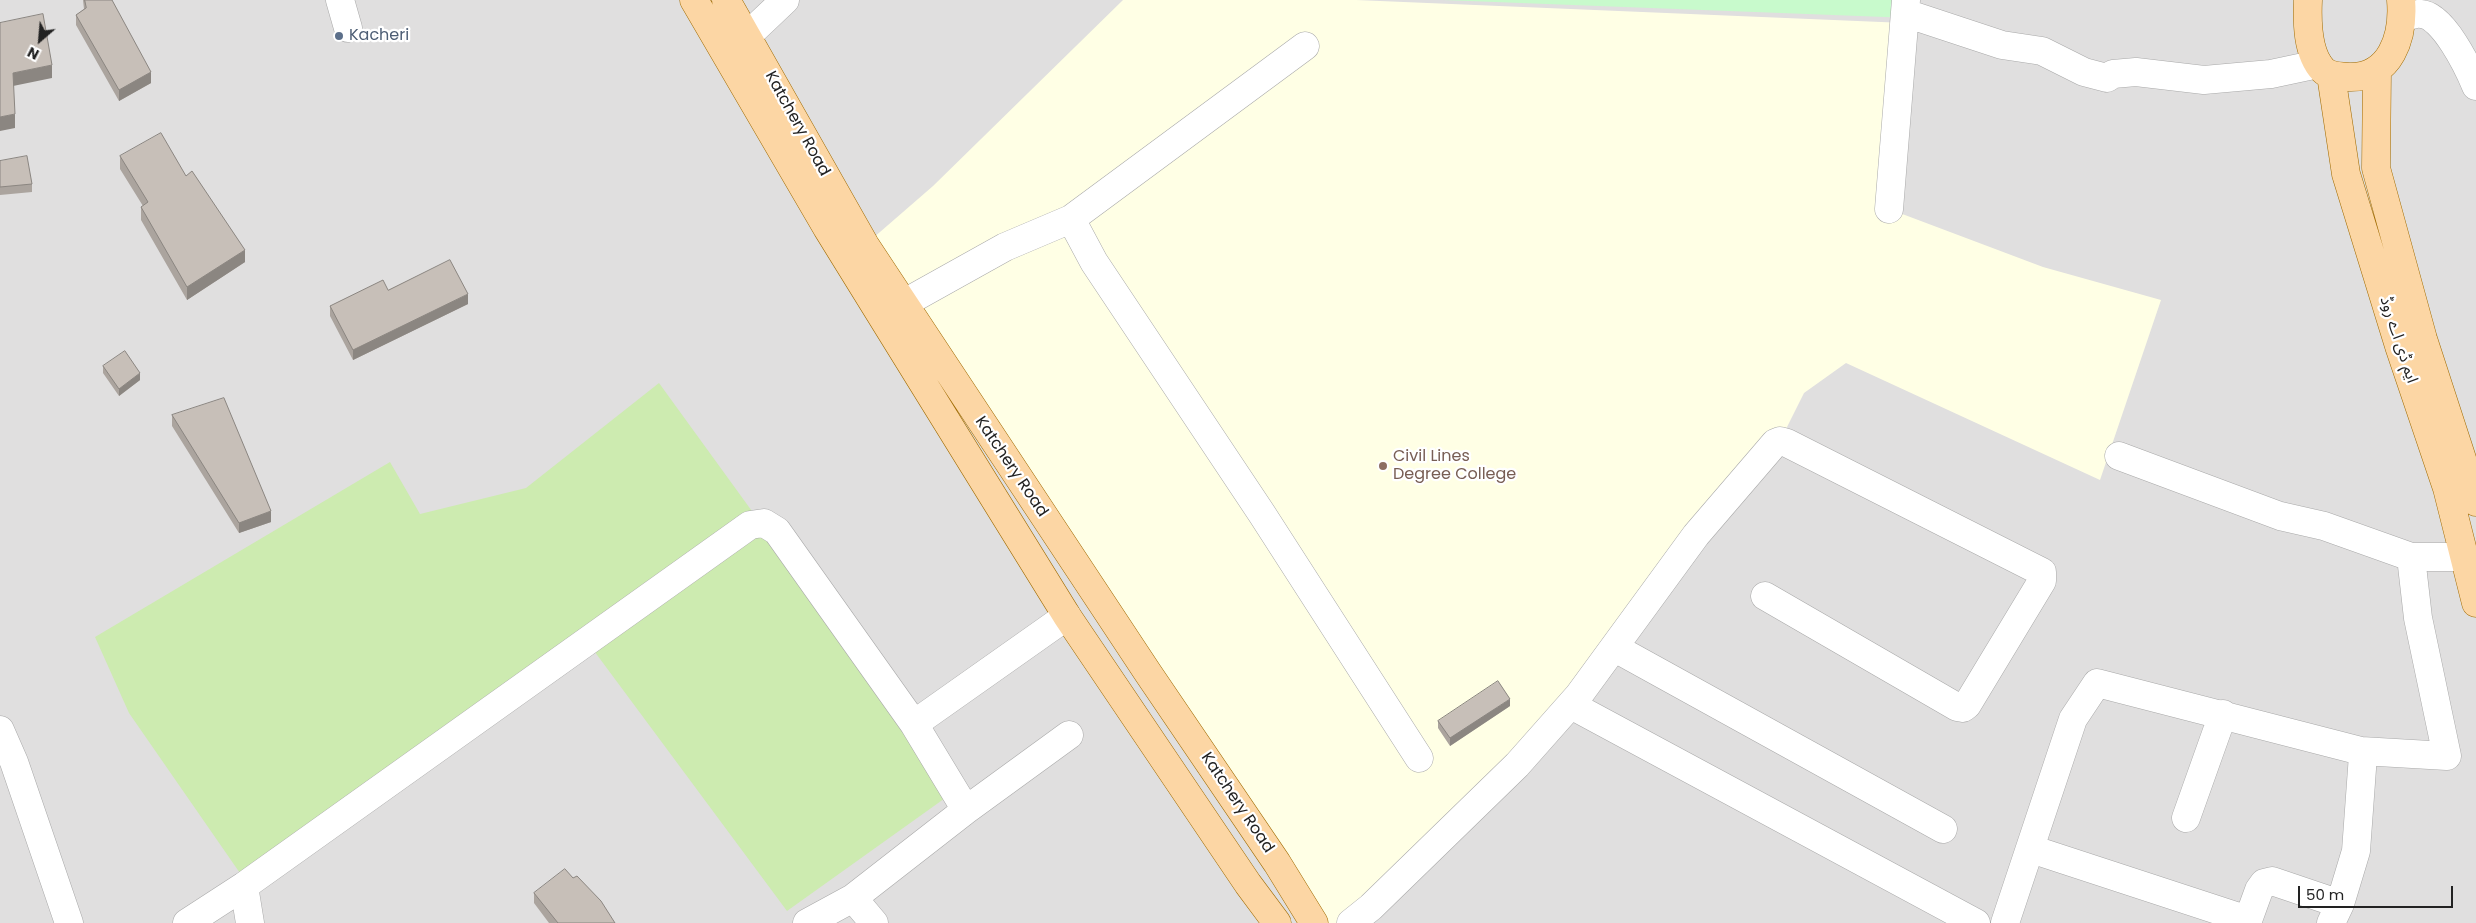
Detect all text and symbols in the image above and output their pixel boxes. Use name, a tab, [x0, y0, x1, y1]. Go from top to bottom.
north arrow	[15, 15, 65, 65]
place label: Kacheri	[349, 26, 409, 46]
marker: Kacheri	[333, 30, 345, 42]
text: N	[24, 42, 42, 65]
street label: Katchery Road	[760, 68, 834, 180]
street label: ایم ڈی اے روڈ	[2375, 294, 2421, 386]
street label: Katchery Road	[970, 413, 1052, 521]
place label: Civil Lines Degree College	[1393, 447, 1516, 485]
marker: Civil Lines Degree College	[1377, 460, 1389, 472]
street label: Katchery Road	[1196, 749, 1278, 857]
scale bar	[2301, 876, 2456, 908]
text: 50 m	[2306, 884, 2344, 905]

